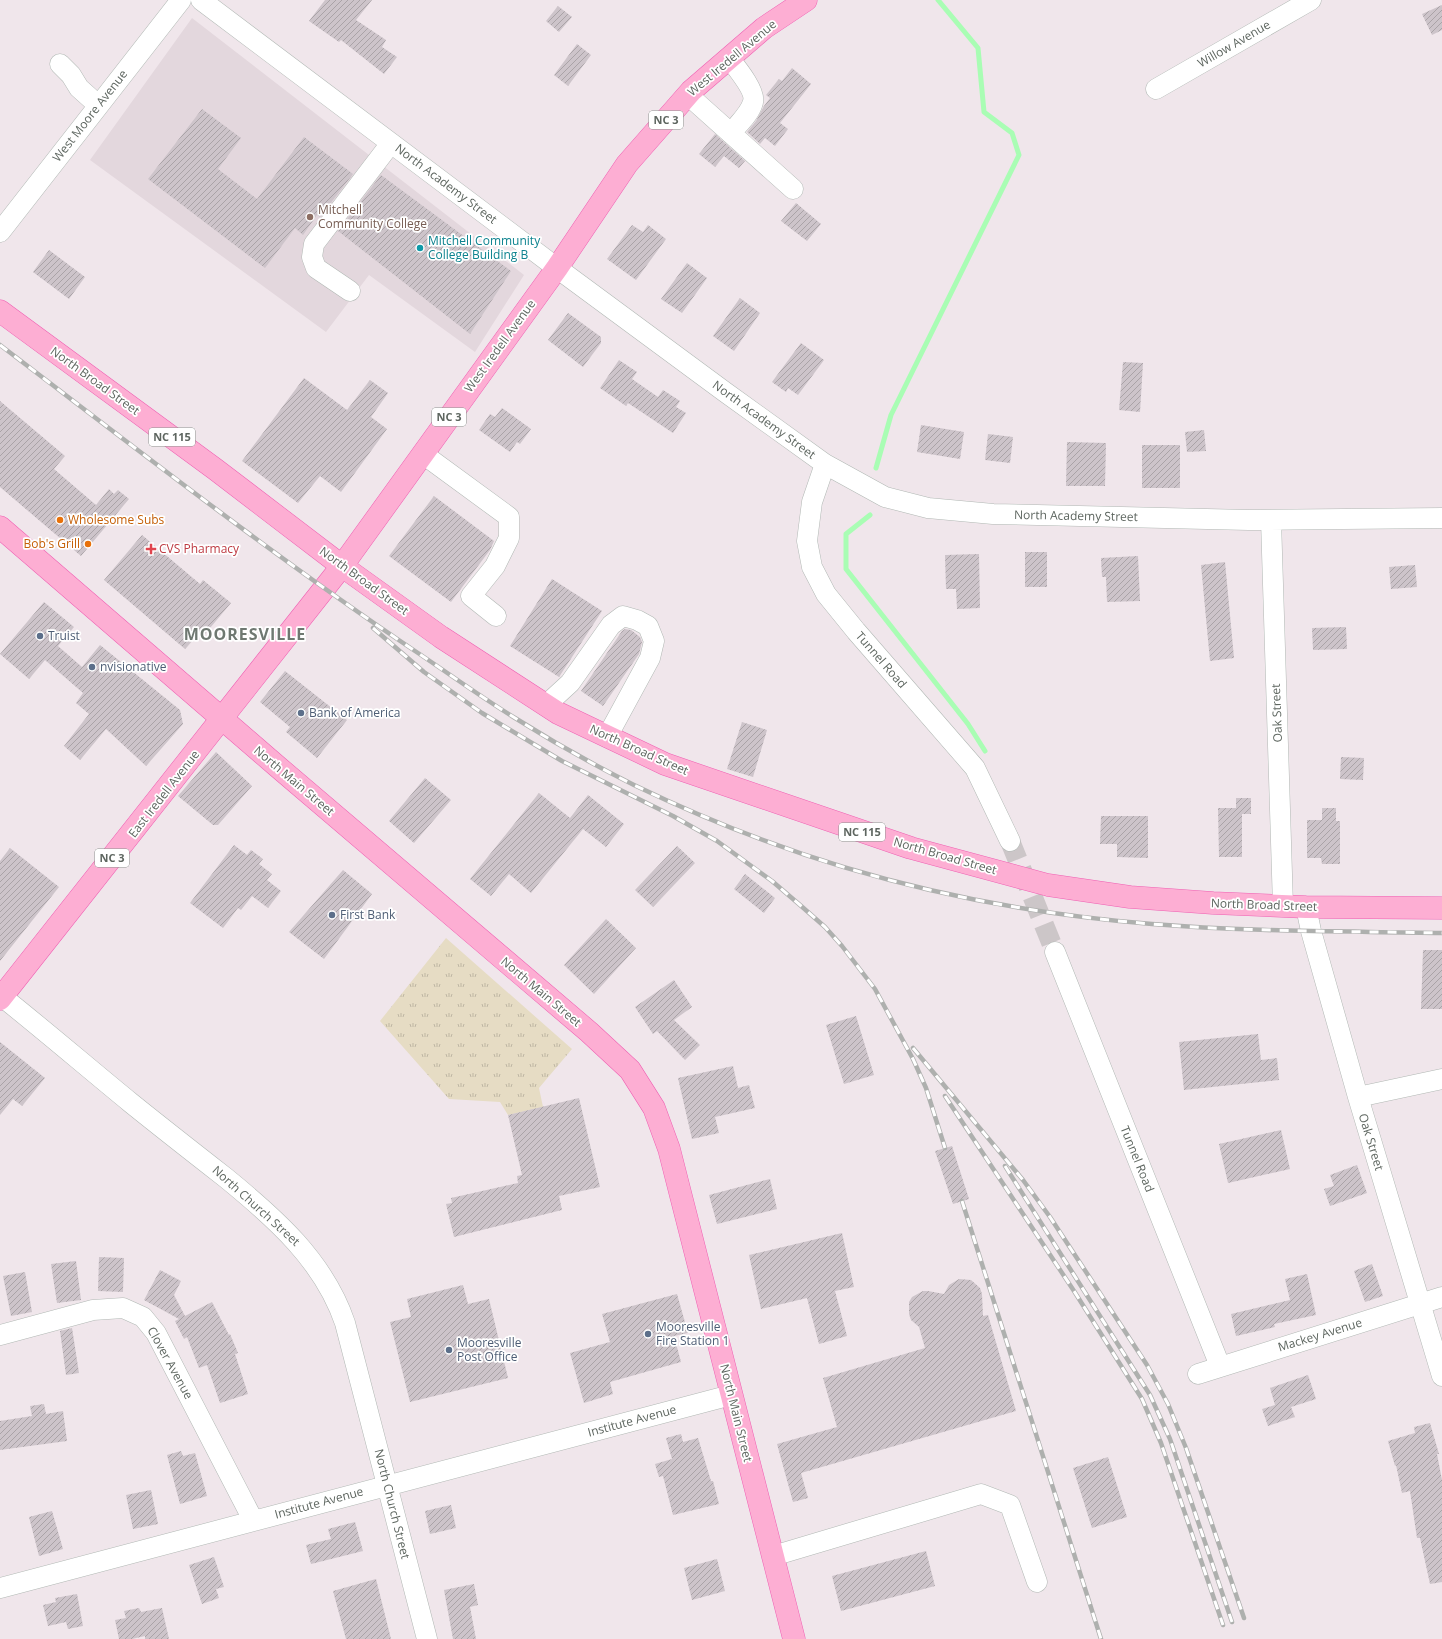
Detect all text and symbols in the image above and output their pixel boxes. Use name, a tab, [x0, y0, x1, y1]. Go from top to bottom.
street label: West Iredell Avenue	[684, 15, 780, 100]
street label: Willow Avenue	[1194, 16, 1274, 71]
street label: West Moore Avenue	[48, 66, 131, 165]
road number: NC 3	[649, 111, 683, 129]
street label: North Academy Street	[392, 140, 501, 228]
place label: Mitchell Community College	[318, 201, 427, 232]
marker: Mitchell Community College	[305, 212, 315, 222]
place label: Mitchell Community College Building B	[428, 232, 541, 263]
marker: Mitchell Community College Building B	[415, 243, 425, 253]
street label: West Iredell Avenue	[460, 296, 539, 396]
street label: North Broad Street	[47, 342, 143, 419]
street label: North Academy Street	[709, 376, 819, 463]
road number: NC 3	[432, 408, 466, 426]
road number: NC 115	[149, 428, 195, 446]
street label: North Academy Street	[1014, 506, 1138, 525]
place label: Wholesome Subs	[68, 511, 165, 528]
marker: Wholesome Subs	[55, 515, 65, 525]
place label: Bob's Grill	[24, 535, 80, 552]
marker: Bob's Grill	[83, 539, 93, 549]
place label: CVS Pharmacy	[159, 540, 240, 557]
street label: North Broad Street	[316, 542, 412, 619]
marker: CVS Pharmacy	[146, 544, 156, 554]
district label: MOORESVILLE	[184, 623, 306, 645]
place label: Truist	[48, 627, 80, 644]
street label: Tunnel Road	[852, 628, 911, 692]
marker: Truist	[35, 631, 45, 641]
place label: nvisionative	[100, 658, 167, 675]
marker: nvisionative	[87, 662, 97, 672]
street label: Oak Street	[1267, 683, 1286, 743]
place label: Bank of America	[309, 704, 400, 721]
marker: Bank of America	[296, 708, 306, 718]
street label: North Broad Street	[587, 720, 691, 779]
street label: North Main Street	[250, 742, 338, 819]
street label: East Iredell Avenue	[124, 746, 203, 841]
road number: NC 115	[839, 823, 885, 841]
street label: North Broad Street	[892, 833, 999, 878]
road number: NC 3	[95, 849, 129, 867]
street label: North Broad Street	[1211, 894, 1318, 915]
place label: First Bank	[340, 906, 396, 923]
marker: First Bank	[327, 910, 337, 920]
street label: North Main Street	[497, 953, 585, 1030]
street label: Oak Street	[1355, 1111, 1388, 1173]
street label: Tunnel Road	[1116, 1123, 1158, 1195]
street label: North Church Street	[209, 1162, 304, 1250]
street label: Mackey Avenue	[1276, 1314, 1364, 1355]
place label: Mooresville Fire Station 1	[656, 1318, 729, 1349]
street label: Clover Avenue	[144, 1324, 197, 1402]
marker: Mooresville Fire Station 1	[643, 1329, 653, 1339]
place label: Mooresville Post Office	[457, 1334, 522, 1365]
marker: Mooresville Post Office	[444, 1345, 454, 1355]
street label: North Main Street	[716, 1362, 757, 1464]
street label: Institute Avenue	[586, 1400, 678, 1441]
street label: North Church Street	[371, 1447, 414, 1561]
street label: Institute Avenue	[273, 1482, 365, 1523]

